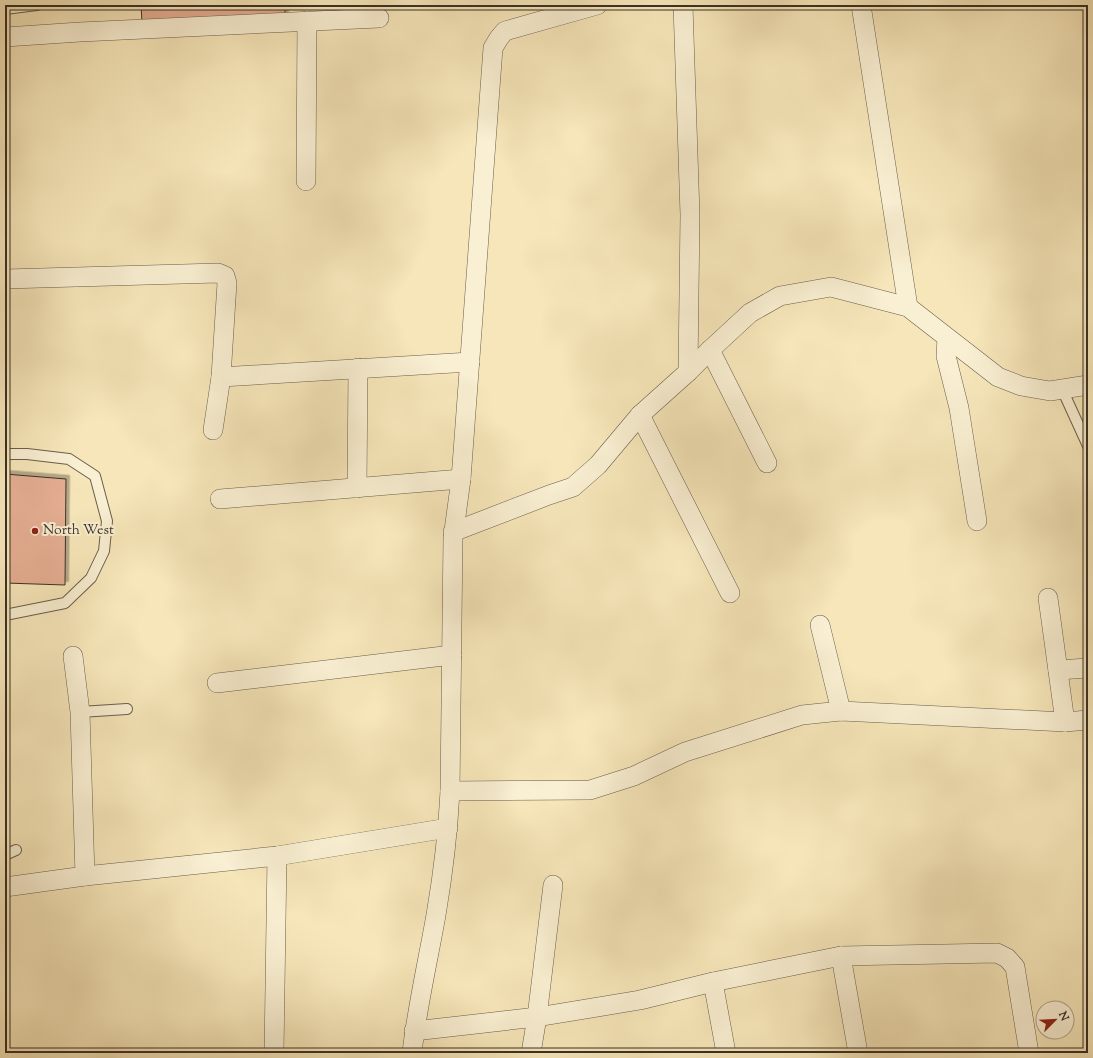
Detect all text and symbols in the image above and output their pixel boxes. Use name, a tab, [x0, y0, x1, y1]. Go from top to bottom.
place label: North West	[43, 521, 114, 541]
marker: North West	[30, 526, 40, 536]
north arrow	[1035, 1000, 1075, 1040]
text: N	[1054, 1008, 1072, 1024]

